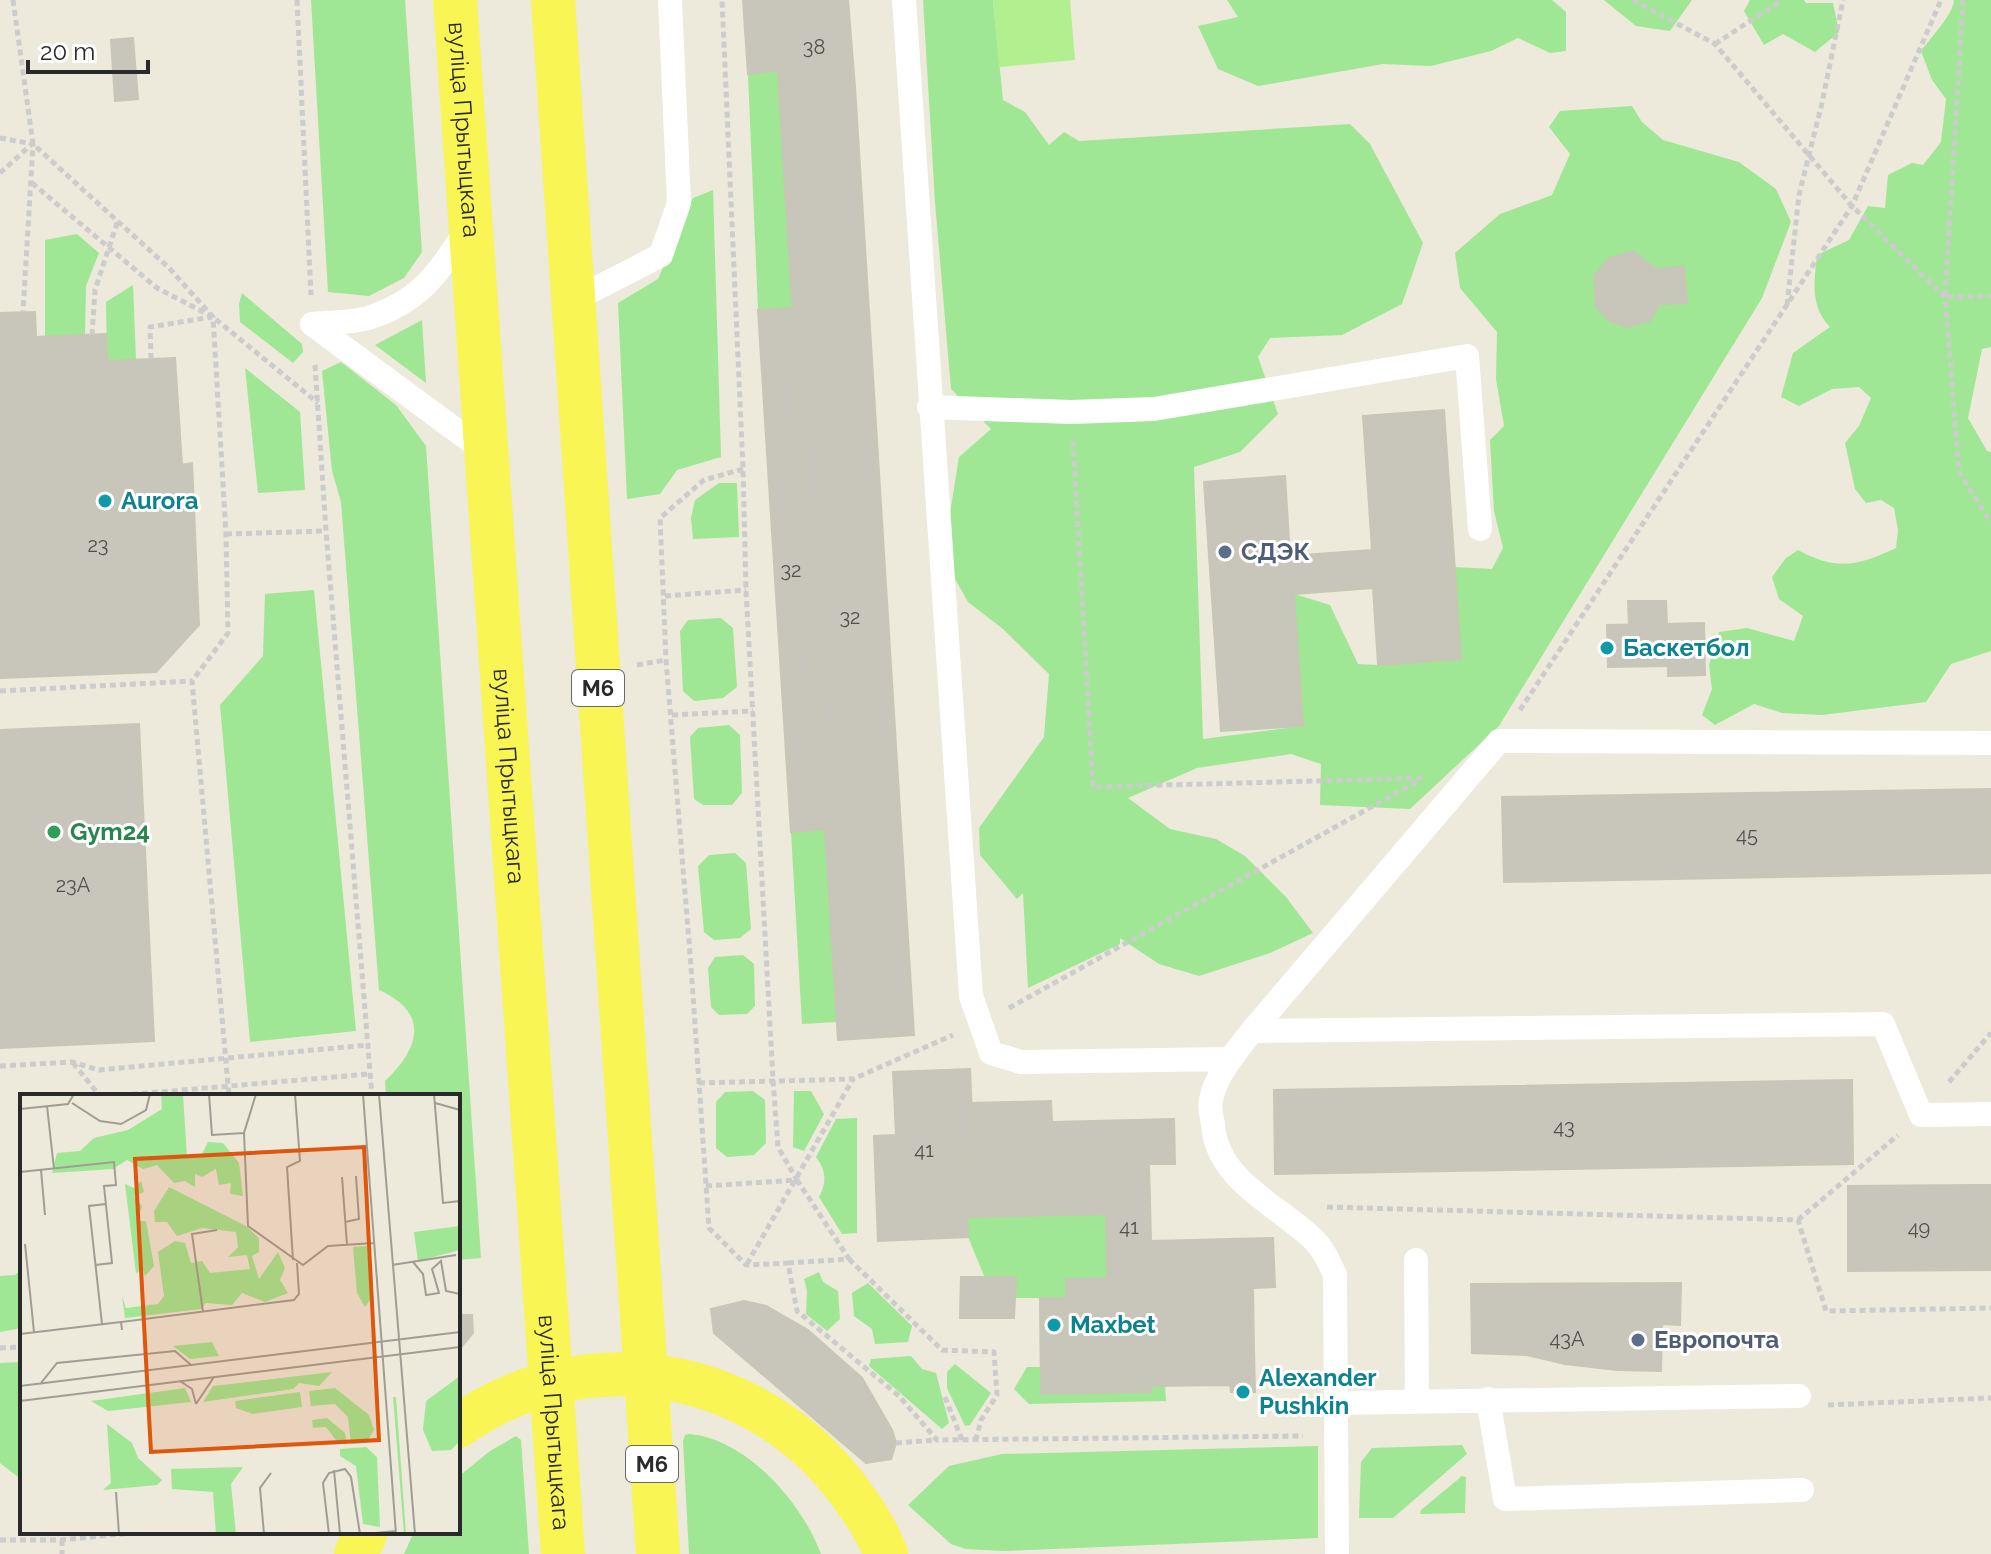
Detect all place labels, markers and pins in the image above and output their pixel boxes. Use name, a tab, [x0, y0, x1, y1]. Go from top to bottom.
place label: Aurora	[121, 486, 199, 515]
marker: Aurora	[96, 492, 114, 510]
place label: СДЭК	[1241, 537, 1310, 566]
marker: СДЭК	[1216, 543, 1234, 561]
place label: Баскетбол	[1623, 633, 1749, 662]
marker: Баскетбол	[1598, 639, 1616, 657]
place label: Gym24	[70, 817, 150, 846]
marker: Gym24	[45, 823, 63, 841]
place label: Maxbet	[1070, 1310, 1156, 1339]
marker: Maxbet	[1045, 1316, 1063, 1334]
place label: Европочта	[1654, 1325, 1780, 1354]
marker: Европочта	[1629, 1331, 1647, 1349]
place label: Alexander Pushkin	[1259, 1363, 1377, 1420]
marker: Alexander Pushkin	[1234, 1383, 1252, 1401]

